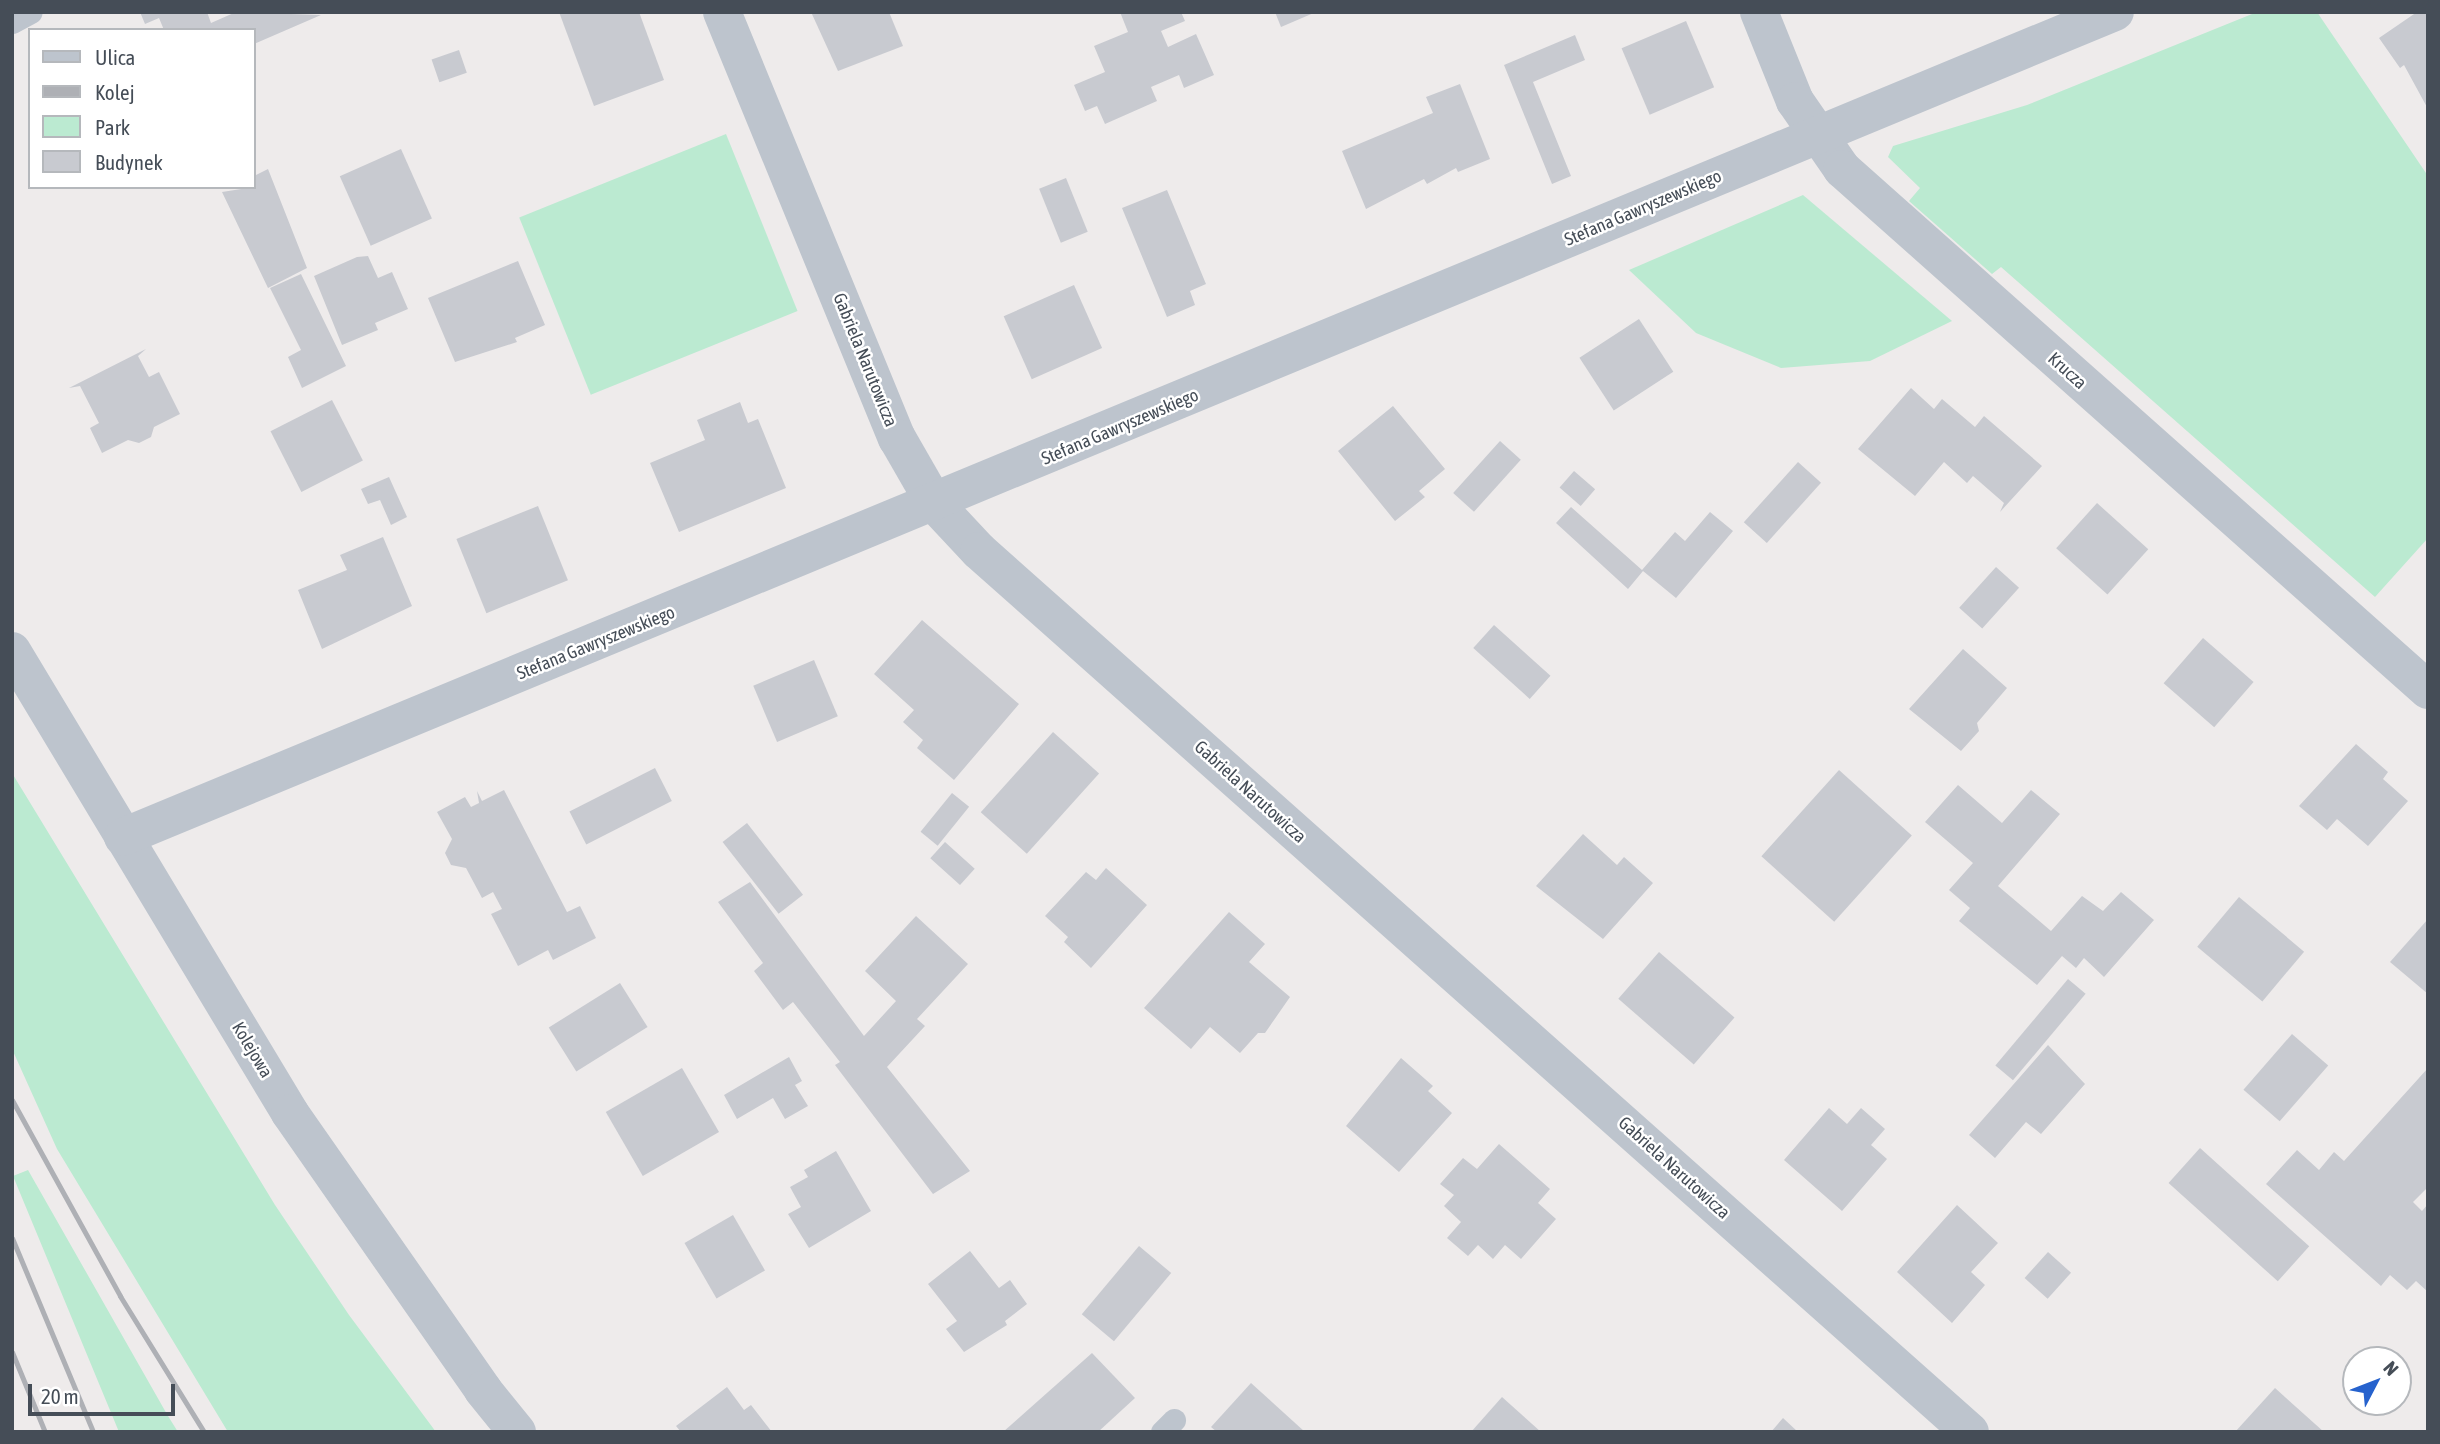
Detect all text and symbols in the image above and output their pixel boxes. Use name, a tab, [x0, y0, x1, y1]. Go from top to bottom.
legend	[28, 28, 256, 189]
text: Ulica	[95, 45, 135, 69]
text: Kolej	[95, 80, 134, 104]
text: Park	[95, 115, 130, 139]
text: Budynek	[95, 150, 163, 174]
street label: Stefana Gawryszewskiego	[1561, 165, 1725, 251]
street label: Gabriela Narutowicza	[828, 290, 902, 430]
street label: Krucza	[2043, 348, 2091, 394]
street label: Stefana Gawryszewskiego	[1038, 384, 1202, 470]
street label: Stefana Gawryszewskiego	[514, 601, 678, 685]
street label: Gabriela Narutowicza	[1190, 736, 1310, 848]
street label: Kolejowa	[227, 1018, 277, 1082]
street label: Gabriela Narutowicza	[1614, 1112, 1734, 1224]
north arrow	[2342, 1346, 2412, 1416]
text: N	[2379, 1357, 2403, 1380]
scale bar	[32, 1370, 178, 1414]
text: 20 m	[41, 1384, 79, 1408]

